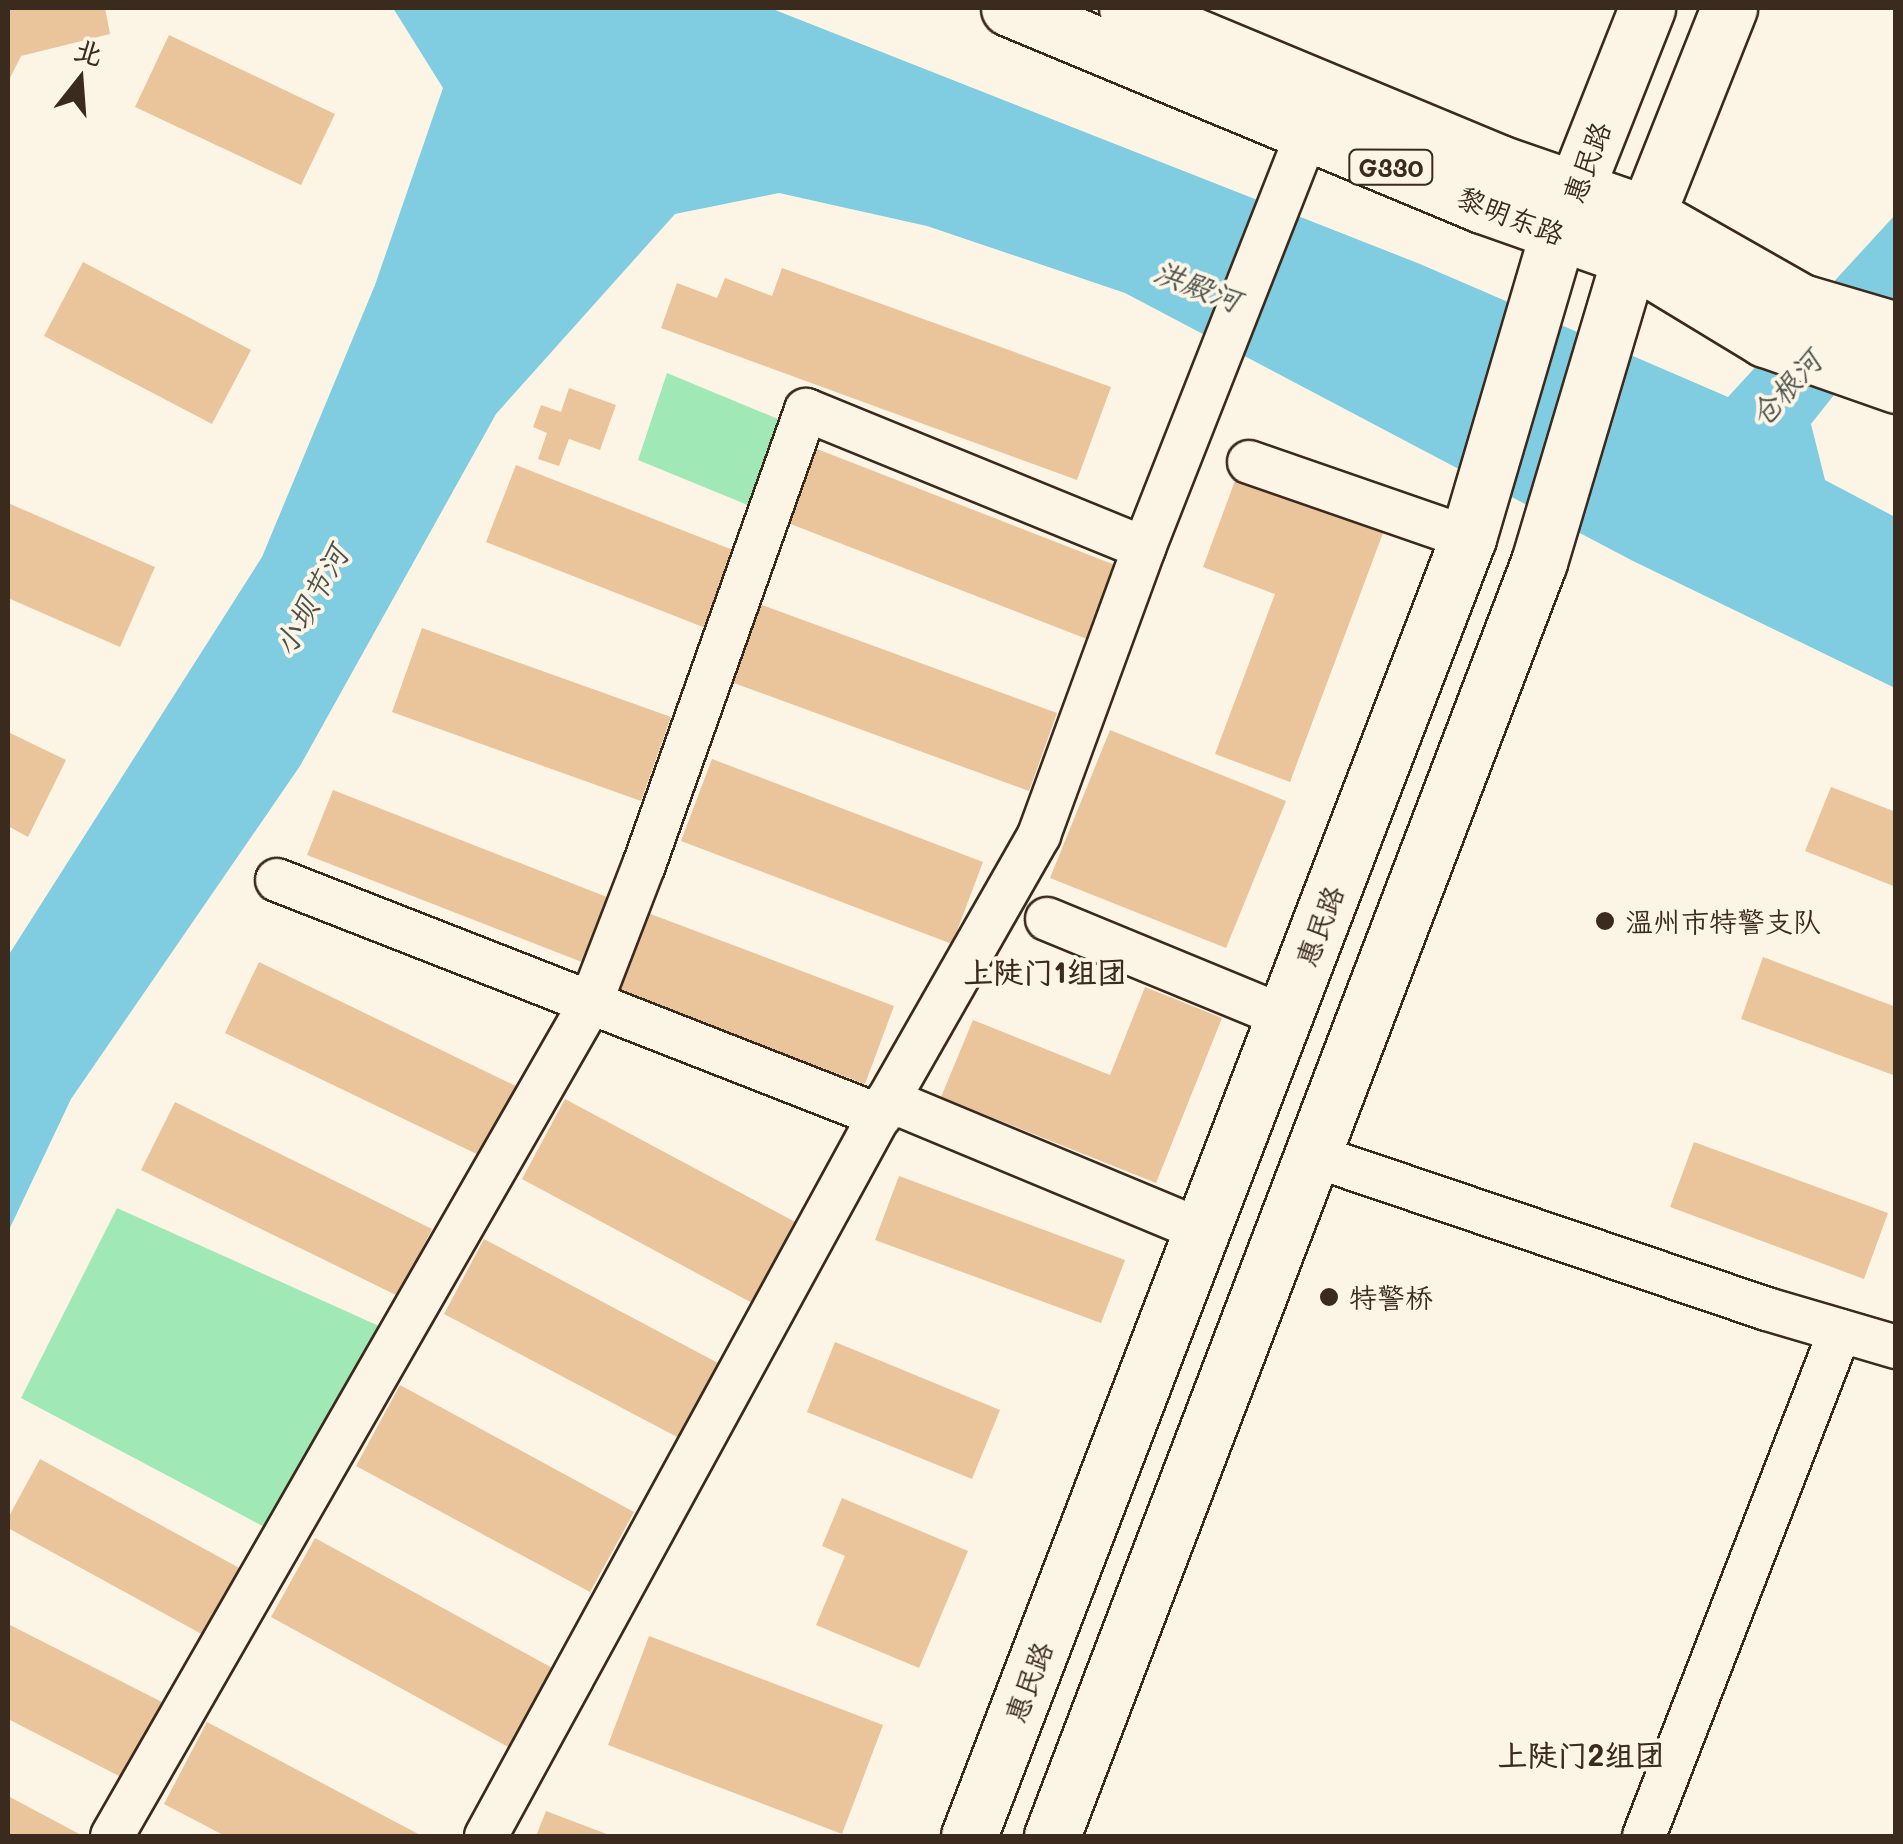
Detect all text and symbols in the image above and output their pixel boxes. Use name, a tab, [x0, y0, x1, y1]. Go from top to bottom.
north arrow	[30, 30, 130, 130]
text: 北	[70, 30, 107, 73]
street label: 惠民路	[1555, 117, 1617, 207]
road number: G330	[1346, 147, 1436, 187]
street label: 黎明东路	[1453, 179, 1569, 251]
water label: 洪殿河	[1150, 252, 1246, 318]
water label: 仓根河	[1742, 343, 1828, 433]
water label: 小坝节河	[265, 539, 355, 661]
street label: 惠民路	[1288, 881, 1350, 971]
place label: 温州市特警支队	[1625, 904, 1821, 938]
marker: 温州市特警支队	[1594, 910, 1616, 932]
district label: 上陡门1组团	[963, 953, 1127, 989]
place label: 特警桥	[1349, 1280, 1433, 1314]
marker: 特警桥	[1318, 1286, 1340, 1308]
street label: 惠民路	[997, 1637, 1059, 1727]
district label: 上陡门2组团	[1498, 1736, 1664, 1772]

